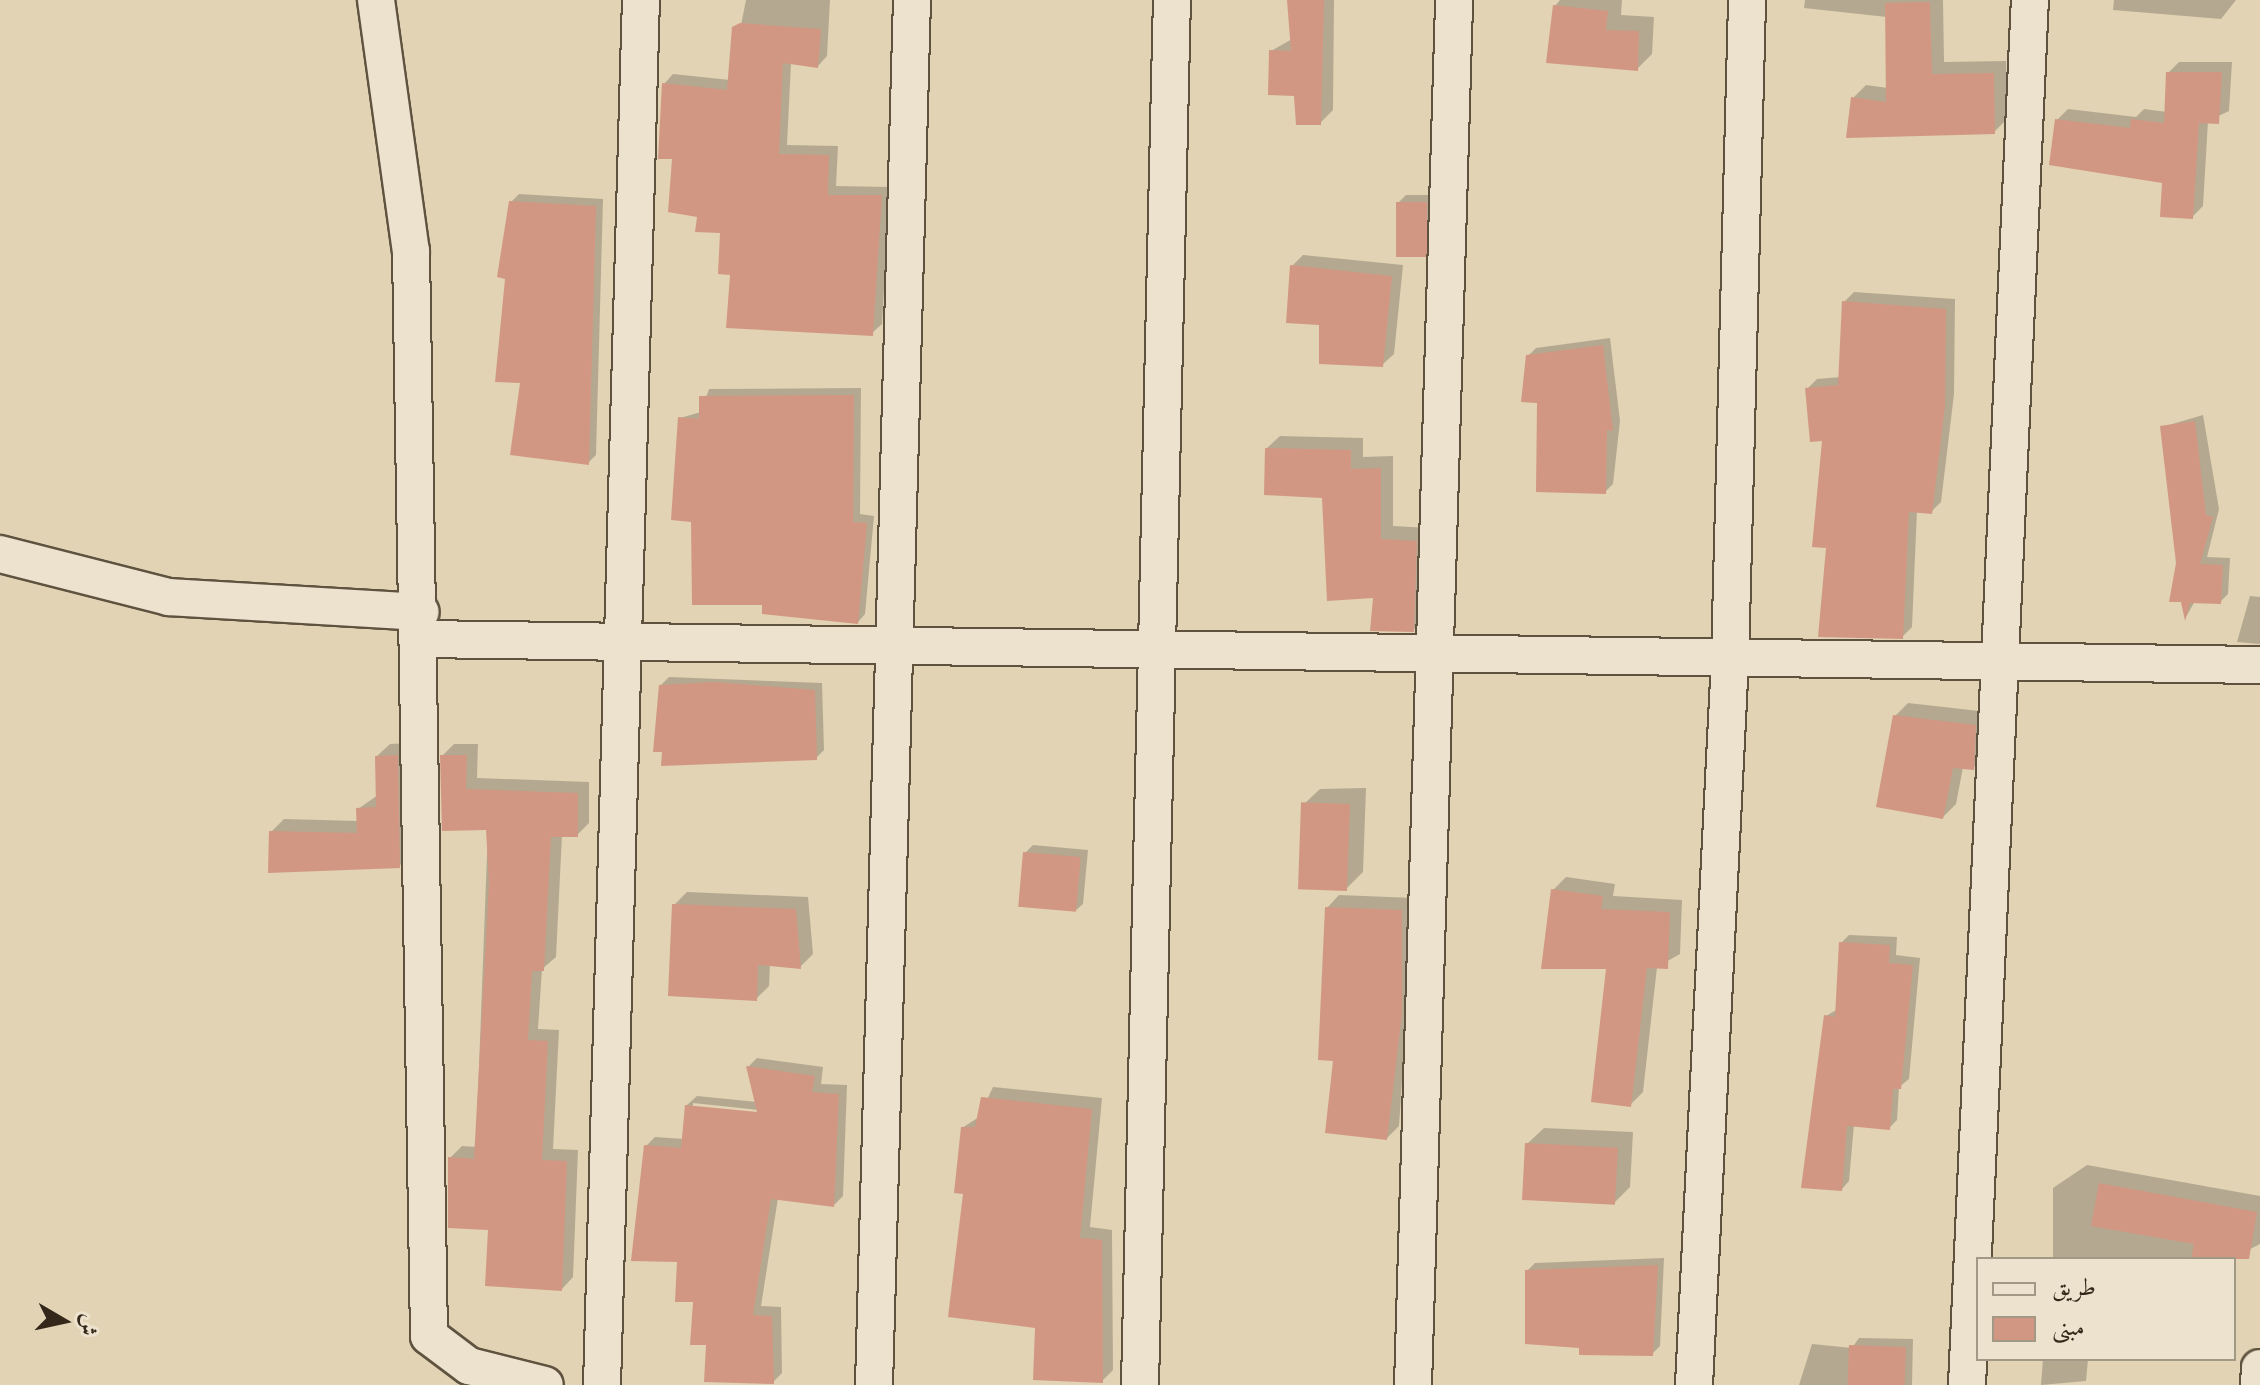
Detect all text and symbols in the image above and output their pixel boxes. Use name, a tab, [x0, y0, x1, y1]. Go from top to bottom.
legend	[1976, 1257, 2236, 1361]
text: طريق	[2052, 1277, 2096, 1301]
north arrow	[24, 1281, 104, 1361]
text: ش	[75, 1312, 100, 1337]
text: مبنى	[2052, 1317, 2085, 1341]

